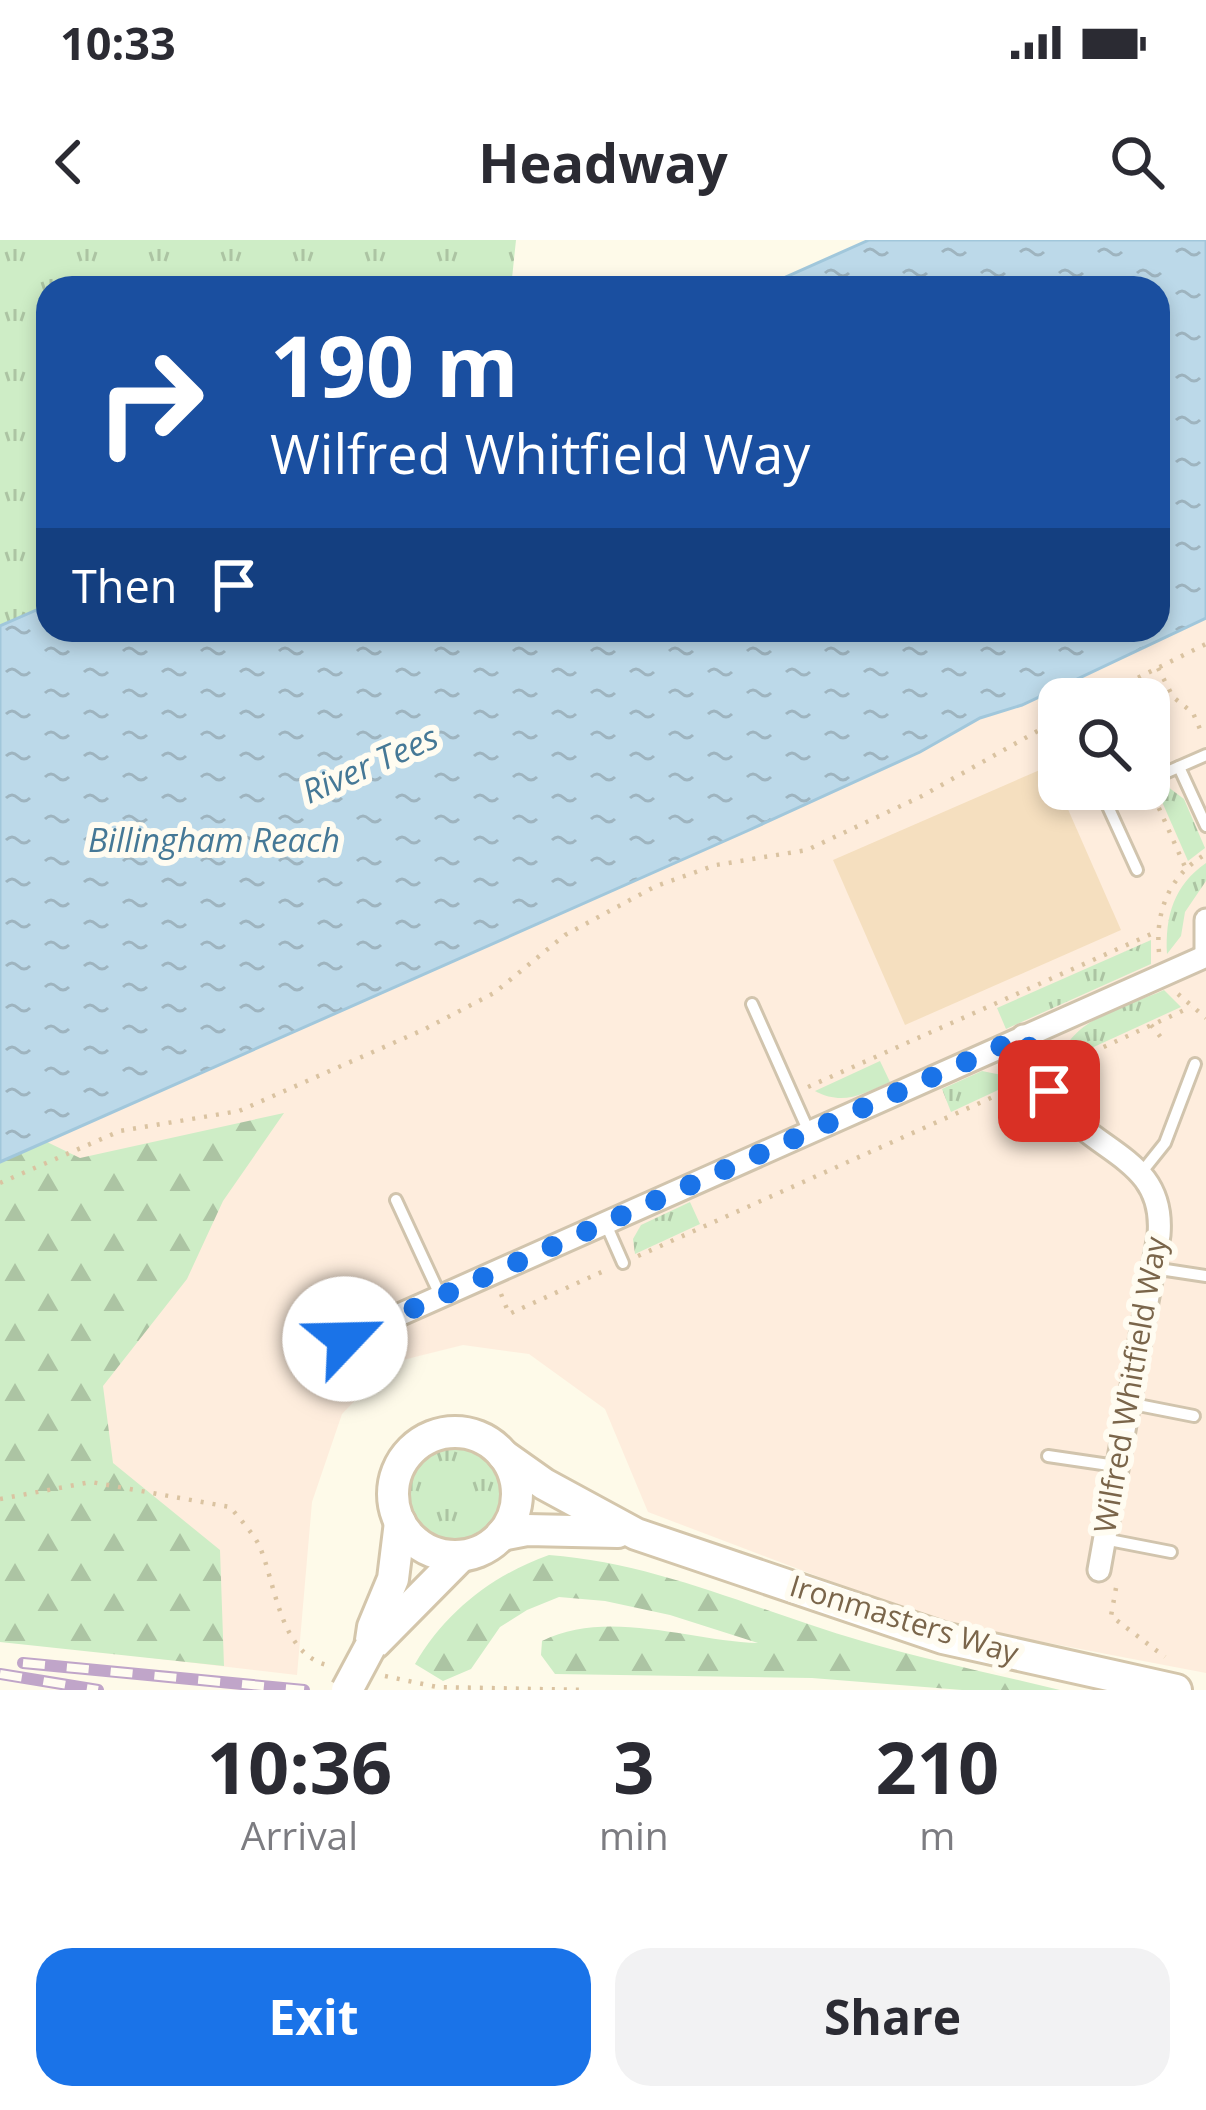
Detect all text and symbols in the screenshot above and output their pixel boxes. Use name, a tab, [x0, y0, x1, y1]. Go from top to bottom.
text: 10:33	[60, 12, 176, 73]
text: Headway	[478, 125, 728, 199]
icon: back	[36, 129, 102, 195]
icon: search	[1104, 129, 1170, 195]
text: 190 m	[270, 307, 518, 422]
icon: right	[72, 324, 228, 480]
text: Wilfred Whitfield Way	[270, 416, 810, 490]
icon: arrive	[201, 552, 267, 618]
text: Then	[72, 555, 177, 616]
map controls	[1038, 678, 1170, 810]
button: search	[1038, 678, 1170, 810]
water label: River Tees	[295, 714, 445, 813]
water label: Billingham Reach	[88, 817, 340, 862]
pin	[998, 1040, 1100, 1142]
icon: arrive	[1016, 1058, 1082, 1124]
street label: Wilfred Whitfield Way	[1083, 1232, 1176, 1536]
position arrow	[282, 1276, 408, 1402]
street label: Ironmasters Way	[785, 1564, 1025, 1673]
text: 10:36	[207, 1717, 392, 1815]
text: 3	[613, 1717, 654, 1815]
text: 210	[876, 1717, 999, 1815]
text: Arrival	[241, 1808, 358, 1861]
text: min	[599, 1808, 669, 1861]
text: m	[919, 1808, 955, 1861]
button: Exit	[36, 1948, 591, 2086]
button: Share	[615, 1948, 1170, 2086]

